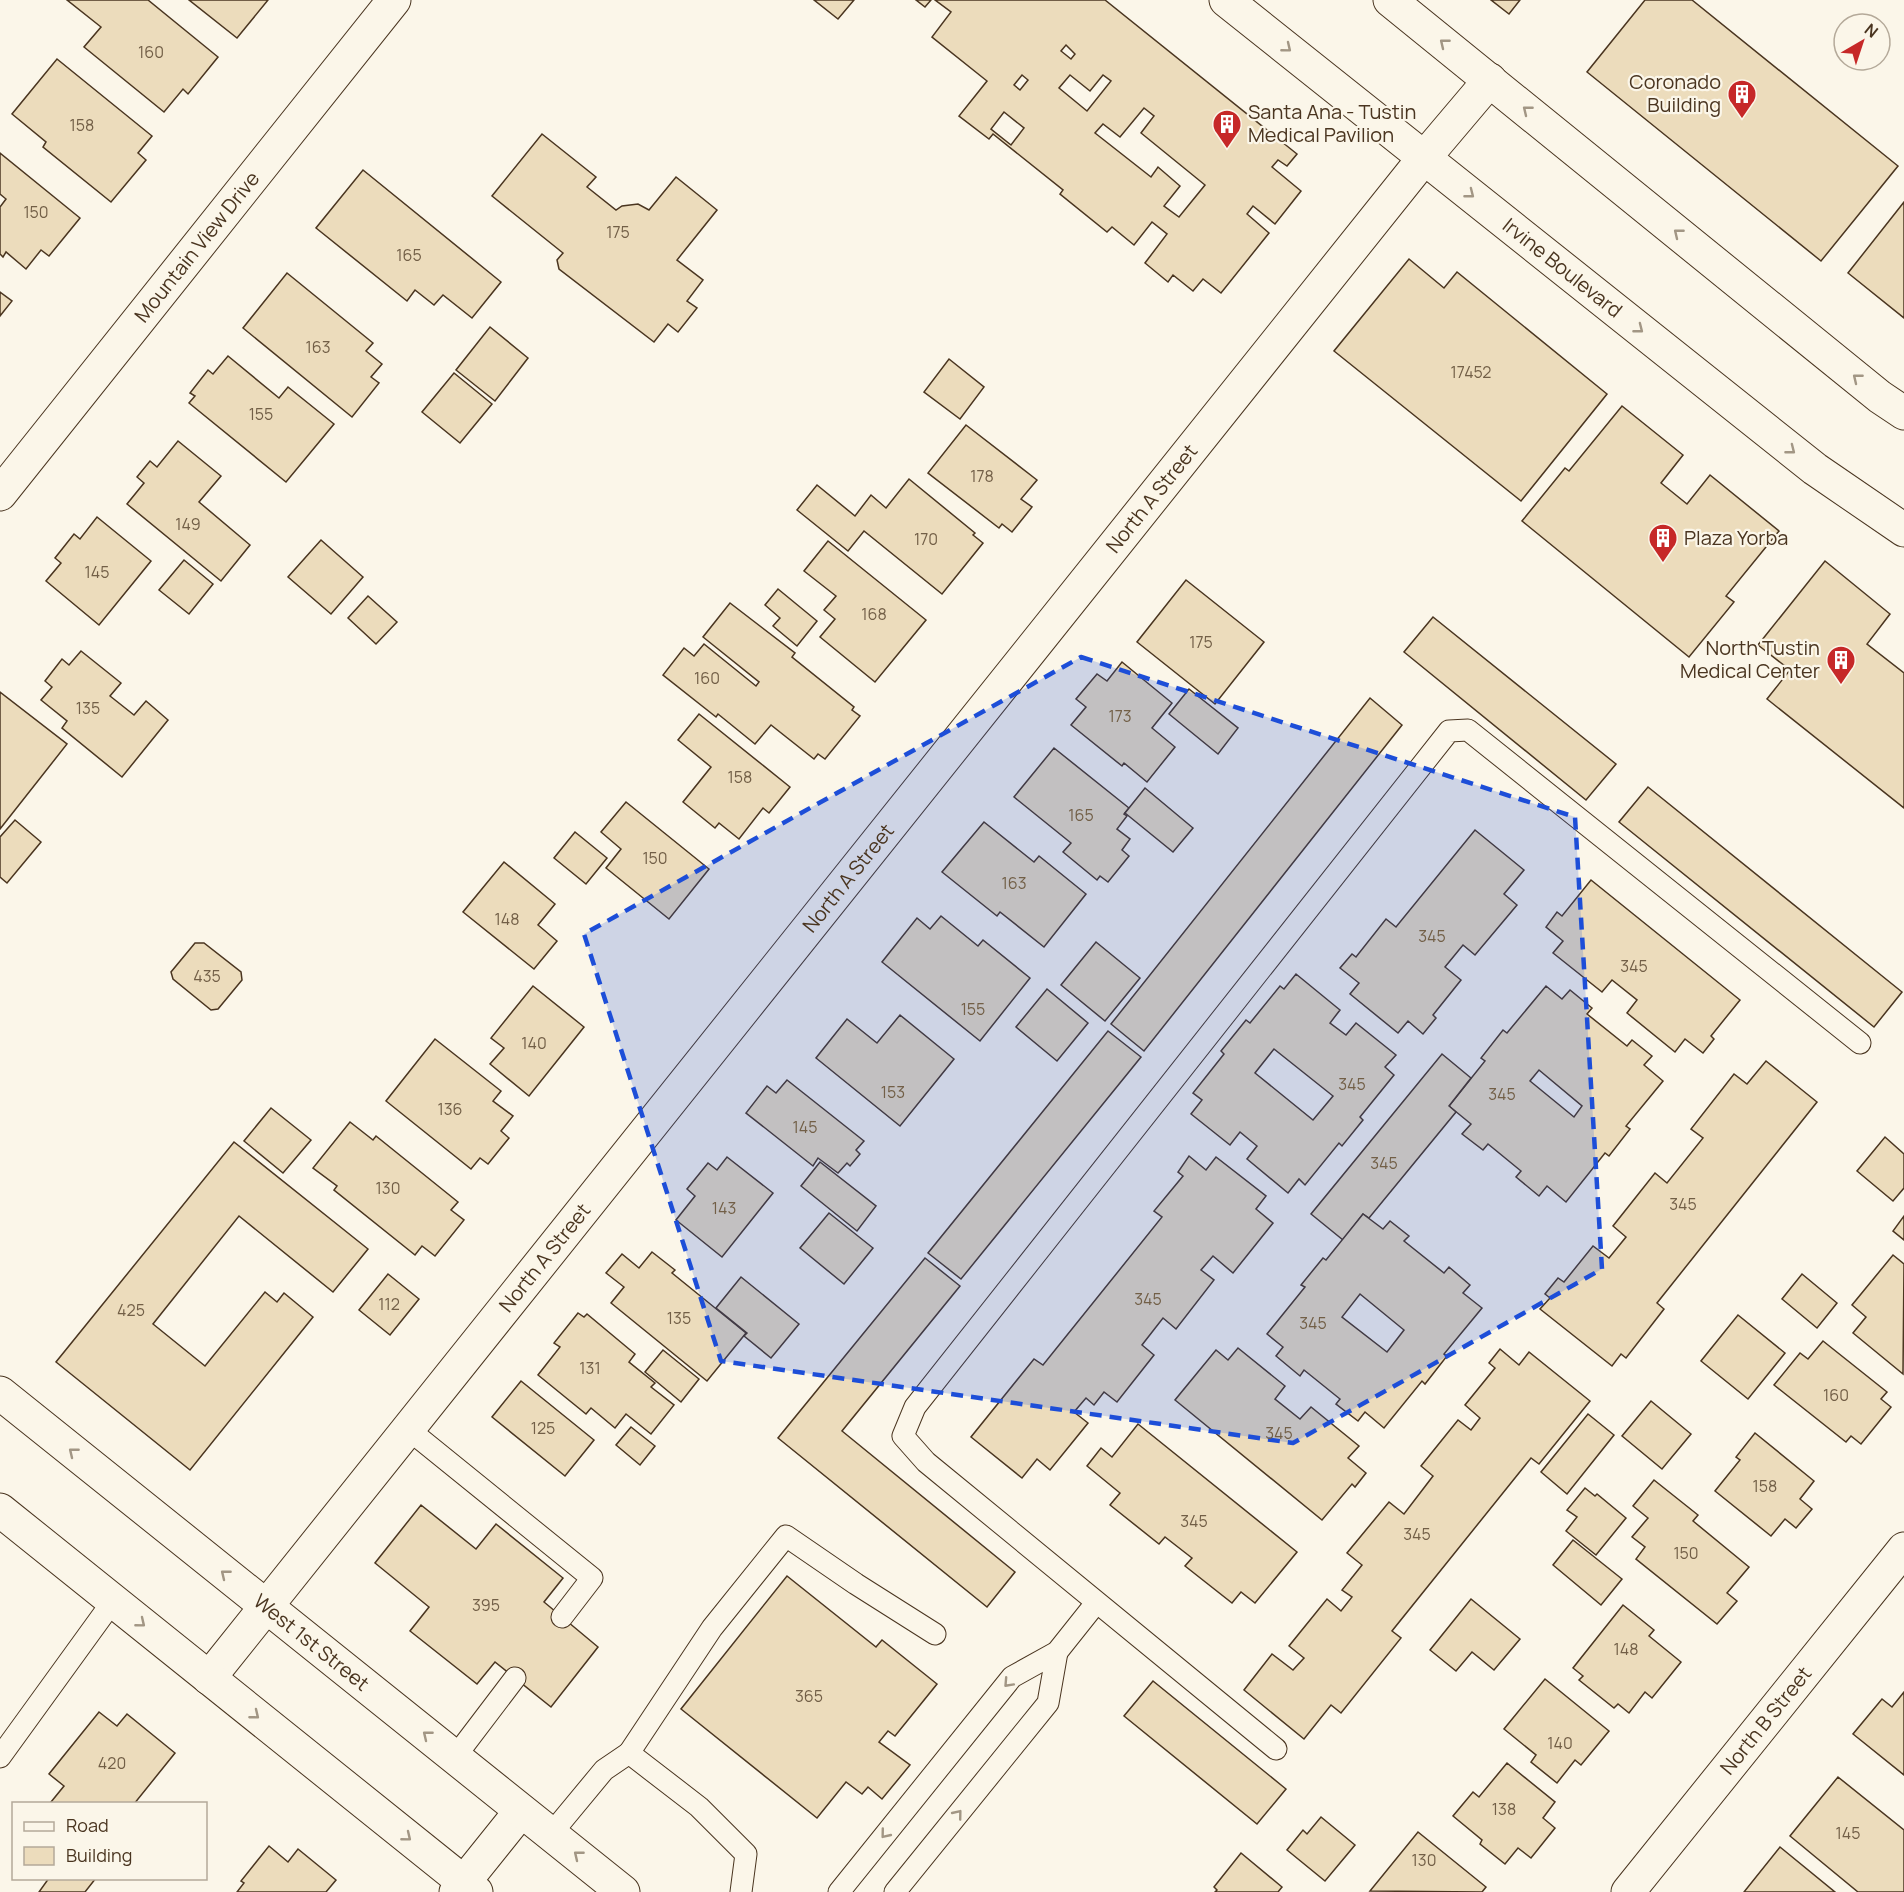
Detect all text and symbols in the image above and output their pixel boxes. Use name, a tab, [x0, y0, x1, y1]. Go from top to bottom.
north arrow	[1832, 12, 1892, 72]
text: N	[1860, 18, 1883, 43]
one-way arrow	[1440, 40, 1451, 51]
house number: 160	[138, 41, 164, 63]
one-way arrow	[1280, 41, 1291, 52]
place label: Coronado Building	[1629, 68, 1721, 118]
building icon: Coronado Building	[1726, 78, 1758, 120]
place label: Santa Ana - Tustin Medical Pavilion	[1248, 98, 1416, 148]
one-way arrow	[1523, 106, 1534, 117]
building icon: Santa Ana - Tustin Medical Pavilion	[1211, 108, 1243, 150]
house number: 158	[70, 114, 94, 136]
street label: Mountain View Drive	[128, 166, 265, 328]
one-way arrow	[1463, 187, 1474, 198]
house number: 150	[23, 201, 49, 223]
street label: Irvine Boulevard	[1497, 211, 1628, 323]
house number: 175	[606, 221, 630, 243]
one-way arrow	[1674, 229, 1685, 240]
house number: 165	[396, 244, 422, 266]
one-way arrow	[1632, 321, 1643, 332]
house number: 163	[305, 336, 331, 358]
house number: 17452	[1451, 361, 1491, 383]
one-way arrow	[1853, 374, 1864, 385]
house number: 155	[249, 403, 273, 425]
street label: North A Street	[1100, 438, 1203, 558]
one-way arrow	[1785, 443, 1796, 454]
house number: 178	[970, 465, 994, 487]
house number: 149	[175, 513, 201, 535]
building icon: Plaza Yorba	[1647, 522, 1679, 564]
place label: Plaza Yorba	[1684, 524, 1788, 551]
house number: 170	[914, 528, 938, 550]
house number: 145	[85, 561, 109, 583]
house number: 168	[861, 603, 887, 625]
house number: 175	[1189, 631, 1213, 653]
place label: North Tustin Medical Center	[1680, 634, 1820, 684]
building icon: North Tustin Medical Center	[1825, 644, 1857, 686]
house number: 160	[694, 667, 720, 689]
house number: 135	[76, 697, 100, 719]
house number: 173	[1108, 705, 1132, 727]
house number: 158	[728, 766, 752, 788]
house number: 165	[1068, 804, 1094, 826]
street label: North A Street	[796, 818, 900, 938]
house number: 150	[642, 847, 668, 869]
house number: 163	[1001, 872, 1027, 894]
house number: 148	[495, 908, 519, 930]
house number: 345	[1418, 925, 1446, 947]
house number: 345	[1620, 955, 1648, 977]
house number: 435	[193, 965, 221, 987]
house number: 155	[961, 998, 985, 1020]
house number: 140	[521, 1032, 547, 1054]
house number: 345	[1338, 1073, 1366, 1095]
house number: 153	[881, 1081, 905, 1103]
house number: 345	[1488, 1083, 1516, 1105]
house number: 136	[437, 1098, 463, 1120]
house number: 145	[793, 1116, 817, 1138]
house number: 345	[1370, 1152, 1398, 1174]
house number: 130	[376, 1177, 400, 1199]
house number: 345	[1669, 1193, 1697, 1215]
street label: North A Street	[493, 1197, 596, 1317]
house number: 143	[712, 1197, 736, 1219]
house number: 345	[1134, 1288, 1162, 1310]
house number: 112	[378, 1293, 400, 1315]
house number: 425	[117, 1299, 145, 1321]
house number: 135	[667, 1307, 691, 1329]
house number: 345	[1299, 1312, 1327, 1334]
house number: 131	[579, 1357, 601, 1379]
house number: 160	[1823, 1384, 1849, 1406]
house number: 125	[531, 1417, 555, 1439]
house number: 345	[1265, 1422, 1293, 1444]
one-way arrow	[69, 1448, 80, 1459]
house number: 158	[1753, 1475, 1777, 1497]
house number: 345	[1180, 1510, 1208, 1532]
house number: 345	[1403, 1523, 1431, 1545]
house number: 150	[1673, 1542, 1699, 1564]
one-way arrow	[221, 1570, 232, 1581]
street label: West 1st Street	[248, 1587, 375, 1697]
house number: 395	[472, 1594, 500, 1616]
one-way arrow	[134, 1615, 145, 1626]
house number: 148	[1614, 1638, 1638, 1660]
street label: North B Street	[1714, 1661, 1817, 1780]
one-way arrow	[1004, 1676, 1015, 1686]
house number: 365	[795, 1685, 823, 1707]
one-way arrow	[248, 1707, 259, 1718]
one-way arrow	[422, 1731, 433, 1742]
house number: 140	[1547, 1732, 1573, 1754]
house number: 420	[98, 1752, 126, 1774]
house number: 138	[1492, 1798, 1516, 1820]
legend	[12, 1802, 207, 1880]
one-way arrow	[951, 1810, 962, 1821]
text: Road	[66, 1813, 109, 1837]
house number: 145	[1836, 1822, 1860, 1844]
one-way arrow	[882, 1827, 893, 1838]
one-way arrow	[400, 1829, 411, 1840]
text: Building	[66, 1843, 132, 1867]
house number: 130	[1412, 1849, 1436, 1871]
one-way arrow	[573, 1852, 584, 1863]

